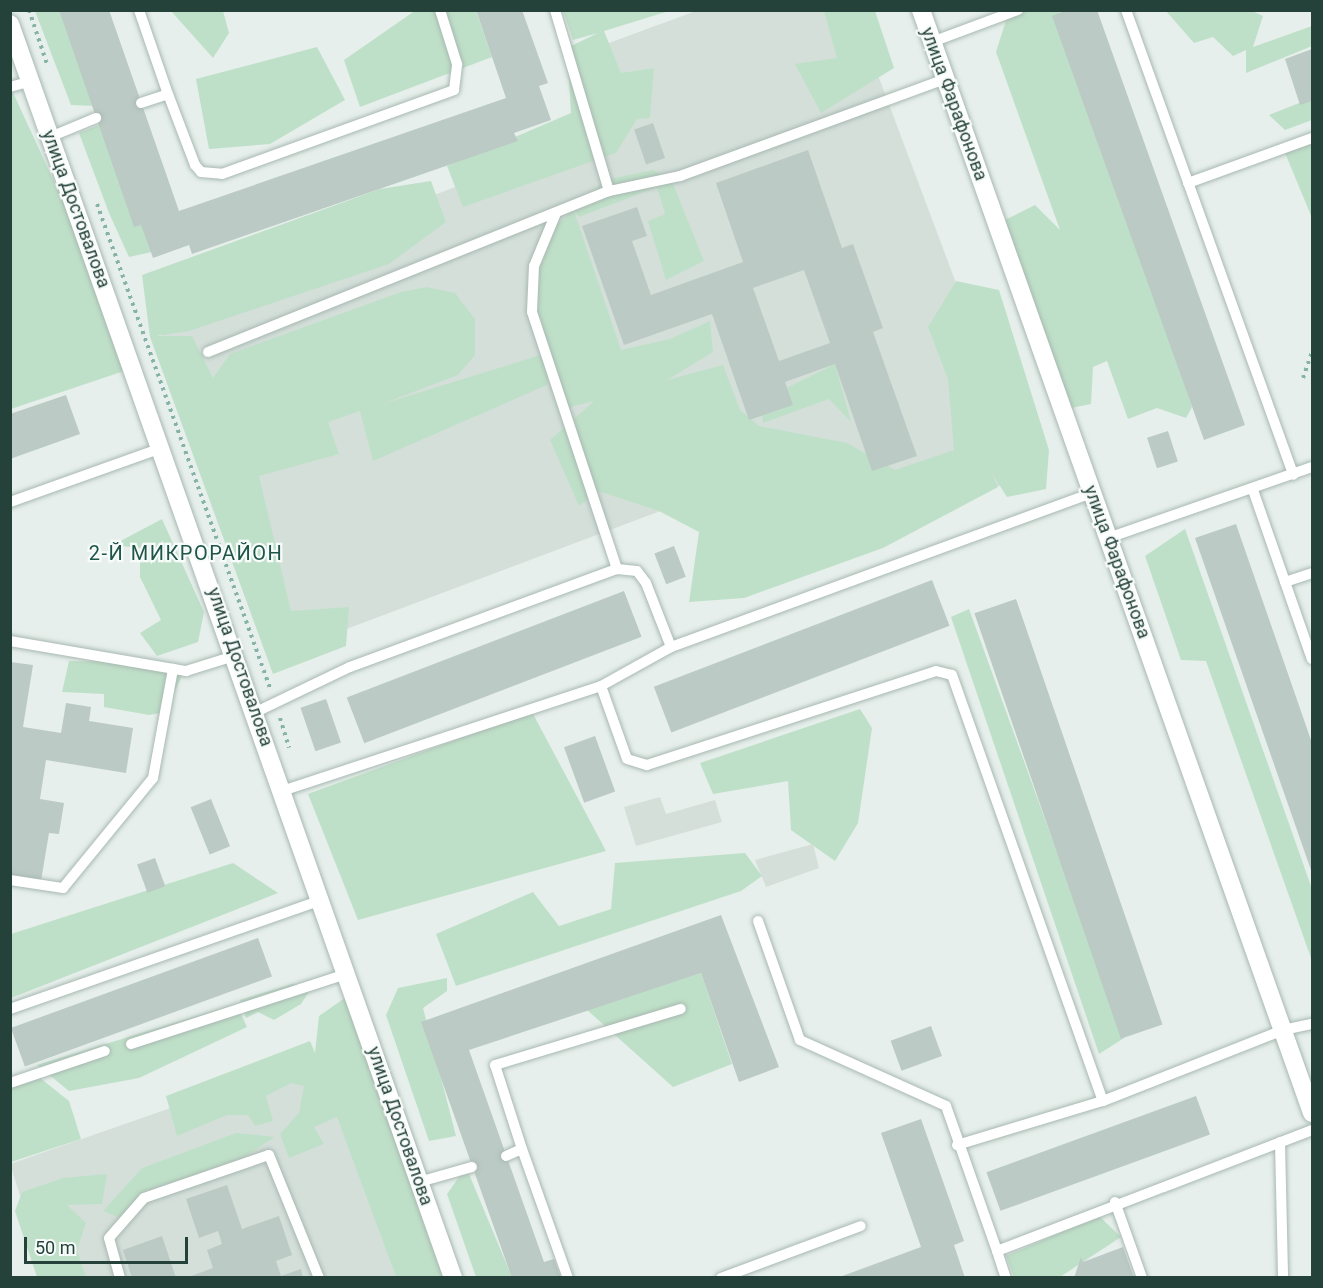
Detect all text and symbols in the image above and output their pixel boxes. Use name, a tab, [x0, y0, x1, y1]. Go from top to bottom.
street label: улица Фарафонова	[916, 24, 992, 184]
street label: улица Достовалова	[37, 127, 115, 291]
street label: улица Фарафонова	[1079, 482, 1155, 642]
district label: 2-Й МИКРОРАЙОН	[89, 541, 283, 565]
street label: улица Достовалова	[203, 585, 277, 749]
street label: улица Достовалова	[363, 1044, 437, 1208]
scale bar	[27, 1225, 190, 1263]
text: 50 m	[35, 1237, 75, 1258]

